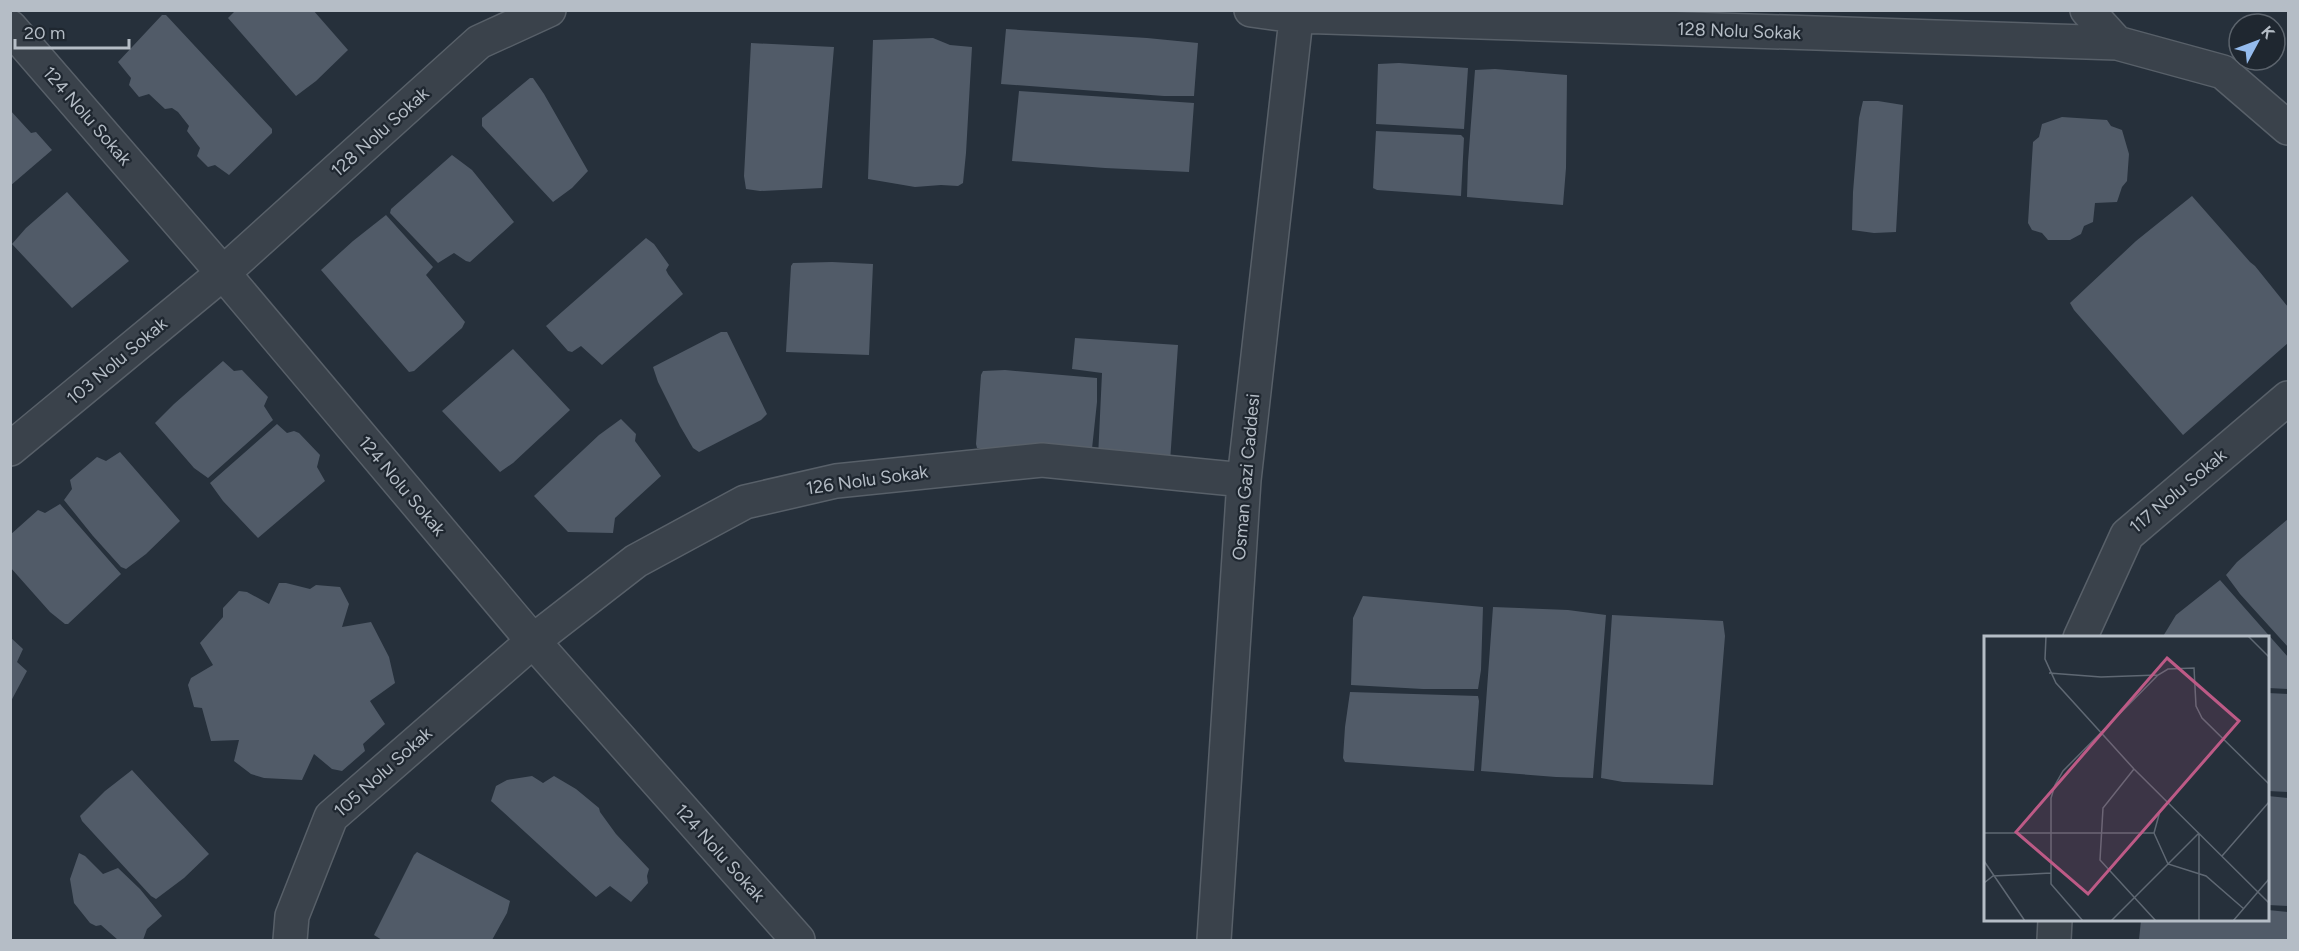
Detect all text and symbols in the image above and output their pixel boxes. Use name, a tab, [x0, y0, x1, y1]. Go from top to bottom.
scale bar	[15, 12, 129, 50]
north arrow	[2227, 12, 2287, 72]
street label: 128 Nolu Sokak	[1677, 18, 1801, 44]
text: 20 m	[24, 22, 65, 44]
text: K	[2257, 22, 2279, 43]
street label: 124 Nolu Sokak	[38, 62, 136, 170]
street label: 128 Nolu Sokak	[327, 82, 434, 182]
street label: 103 Nolu Sokak	[62, 313, 172, 409]
street label: Osman Gazi Caddesi	[1228, 393, 1264, 561]
street label: 124 Nolu Sokak	[354, 431, 450, 541]
street label: 117 Nolu Sokak	[2125, 444, 2231, 538]
street label: 126 Nolu Sokak	[805, 461, 930, 499]
inset map	[1984, 636, 2269, 921]
street label: 105 Nolu Sokak	[329, 722, 437, 822]
street label: 124 Nolu Sokak	[670, 800, 770, 907]

